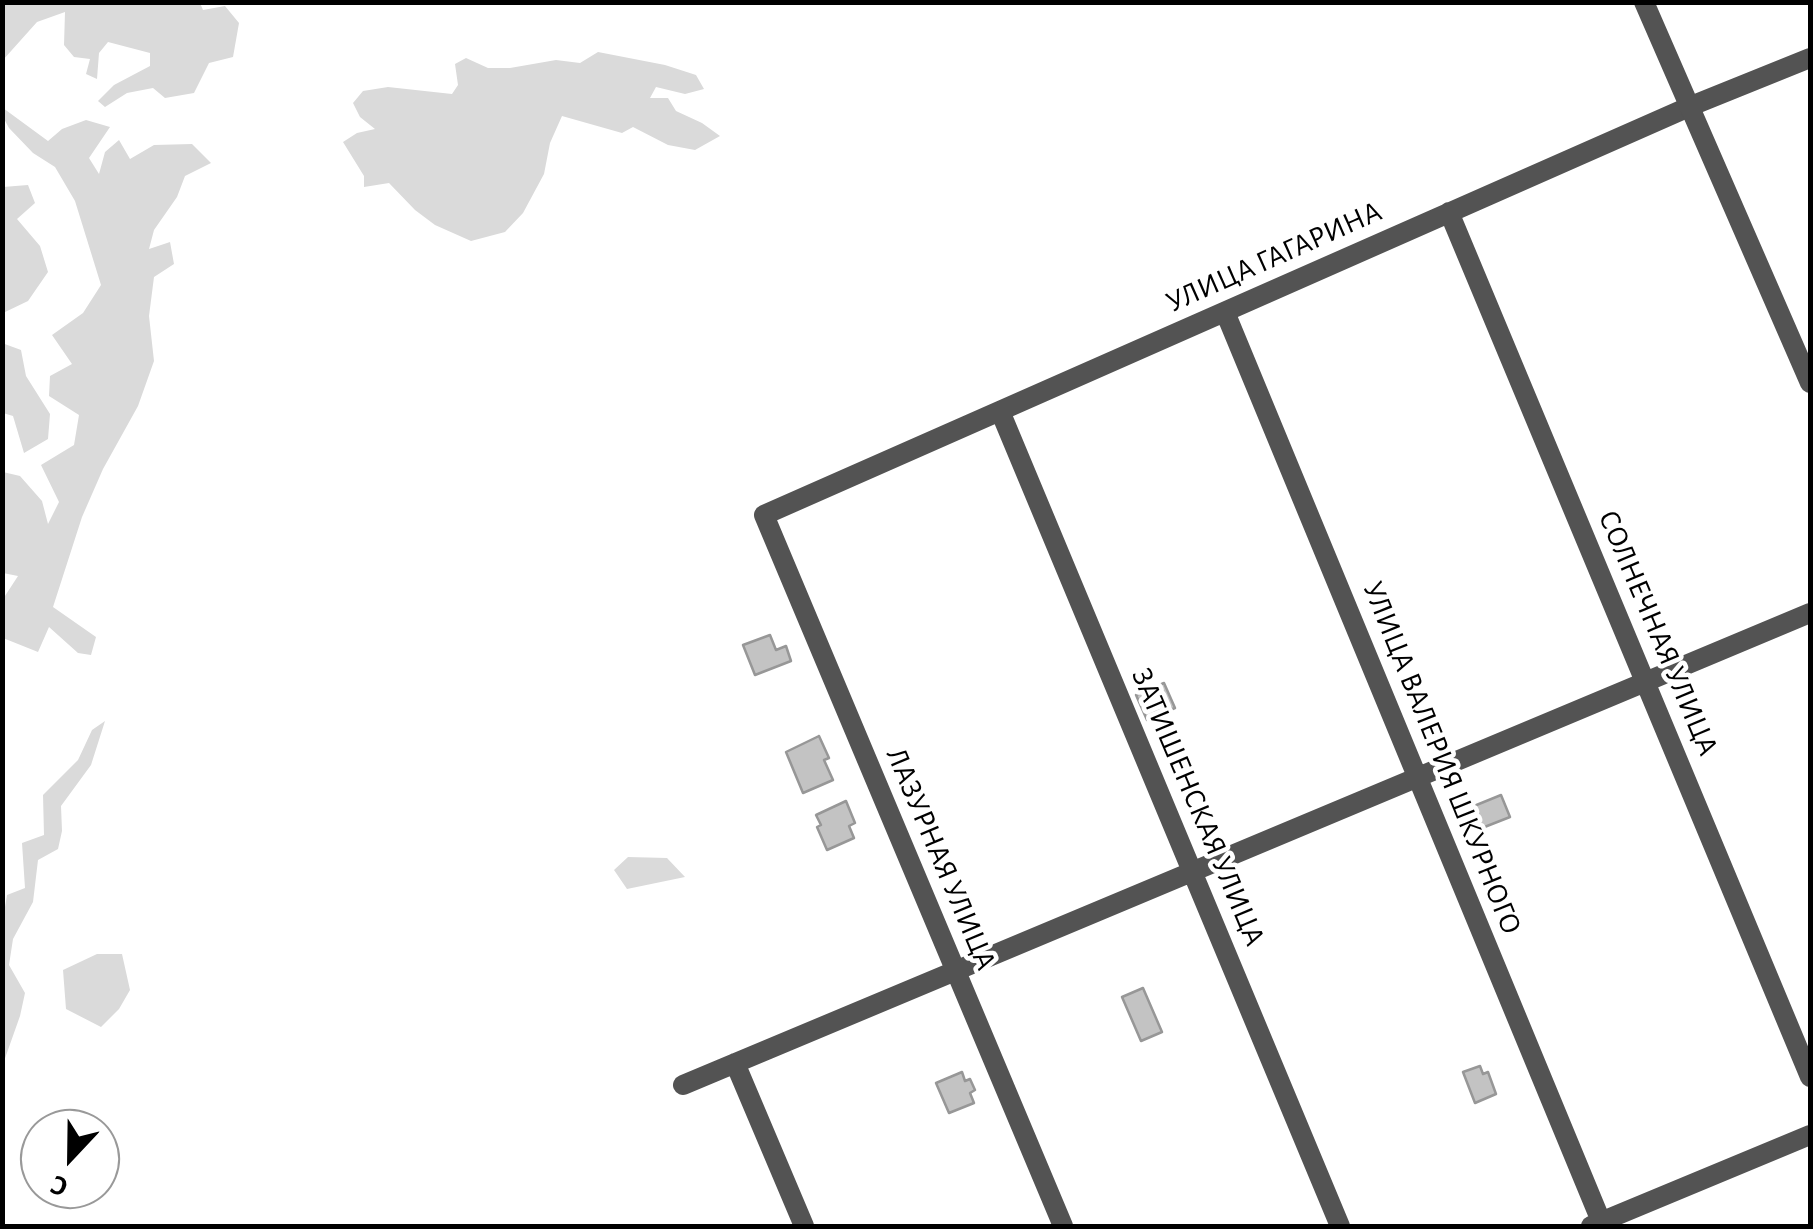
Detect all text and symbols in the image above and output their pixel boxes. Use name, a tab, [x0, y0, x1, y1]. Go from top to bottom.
street label: УЛИЦА ГАГАРИНА	[1161, 193, 1387, 321]
street label: СОЛНЕЧНАЯ УЛИЦА	[1590, 505, 1726, 761]
street label: УЛИЦА ВАЛЕРИЯ ШКУРНОГО	[1355, 576, 1529, 940]
street label: ЗАТИШЕНСКАЯ УЛИЦА	[1123, 663, 1273, 951]
street label: ЛАЗУРНАЯ УЛИЦА	[878, 743, 1004, 975]
north arrow	[20, 1109, 120, 1209]
text: С	[47, 1169, 72, 1201]

